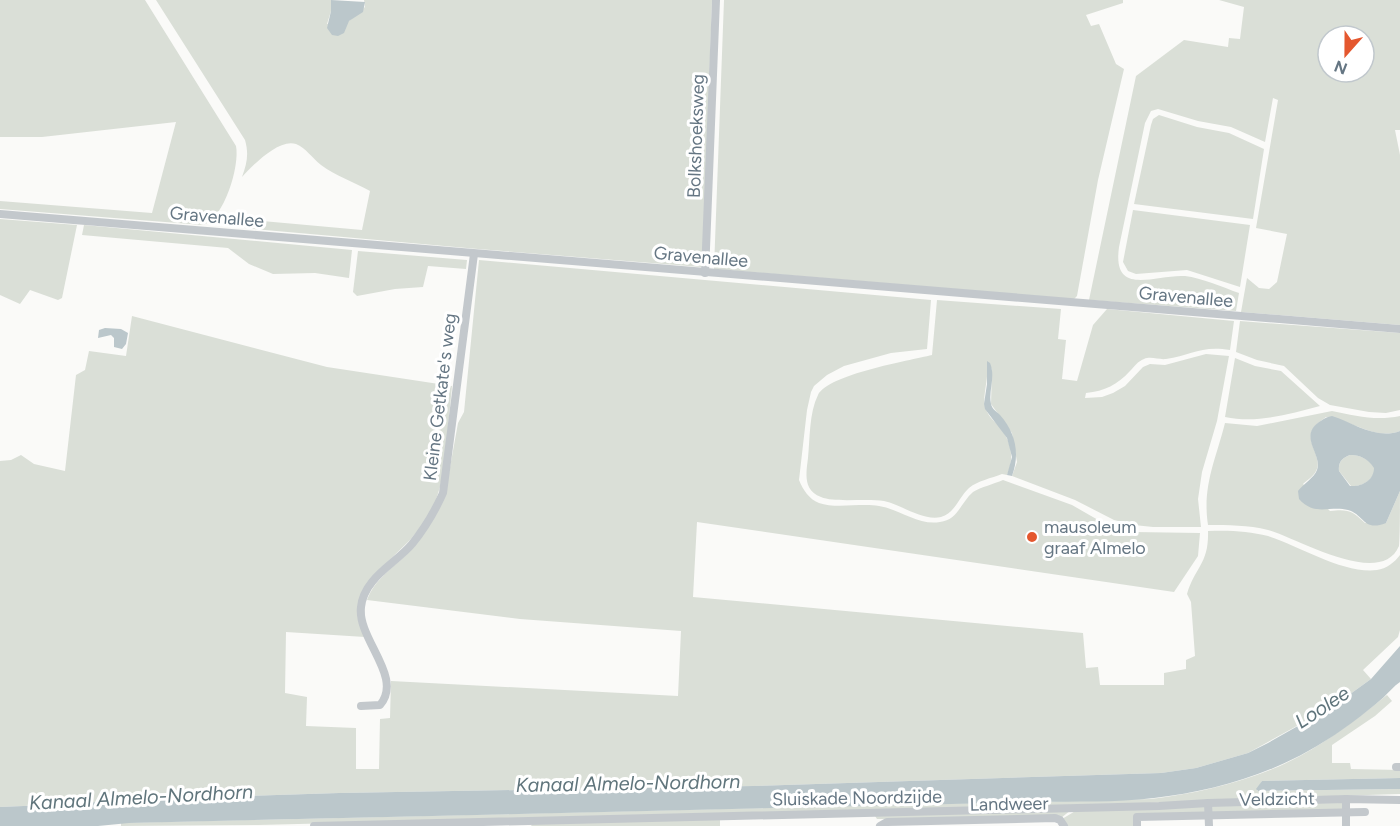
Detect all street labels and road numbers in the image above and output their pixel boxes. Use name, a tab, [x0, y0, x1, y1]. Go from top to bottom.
street label: Bolkshoeksweg	[683, 74, 709, 198]
street label: Gravenallee	[169, 202, 265, 232]
street label: Gravenallee	[653, 242, 749, 272]
street label: Gravenallee	[1138, 282, 1234, 312]
street label: Kleine Getkate's weg	[419, 312, 461, 482]
street label: Sluiskade Noordzijde	[772, 786, 942, 810]
street label: Veldzicht	[1239, 787, 1315, 811]
street label: Landweer	[969, 792, 1049, 816]

